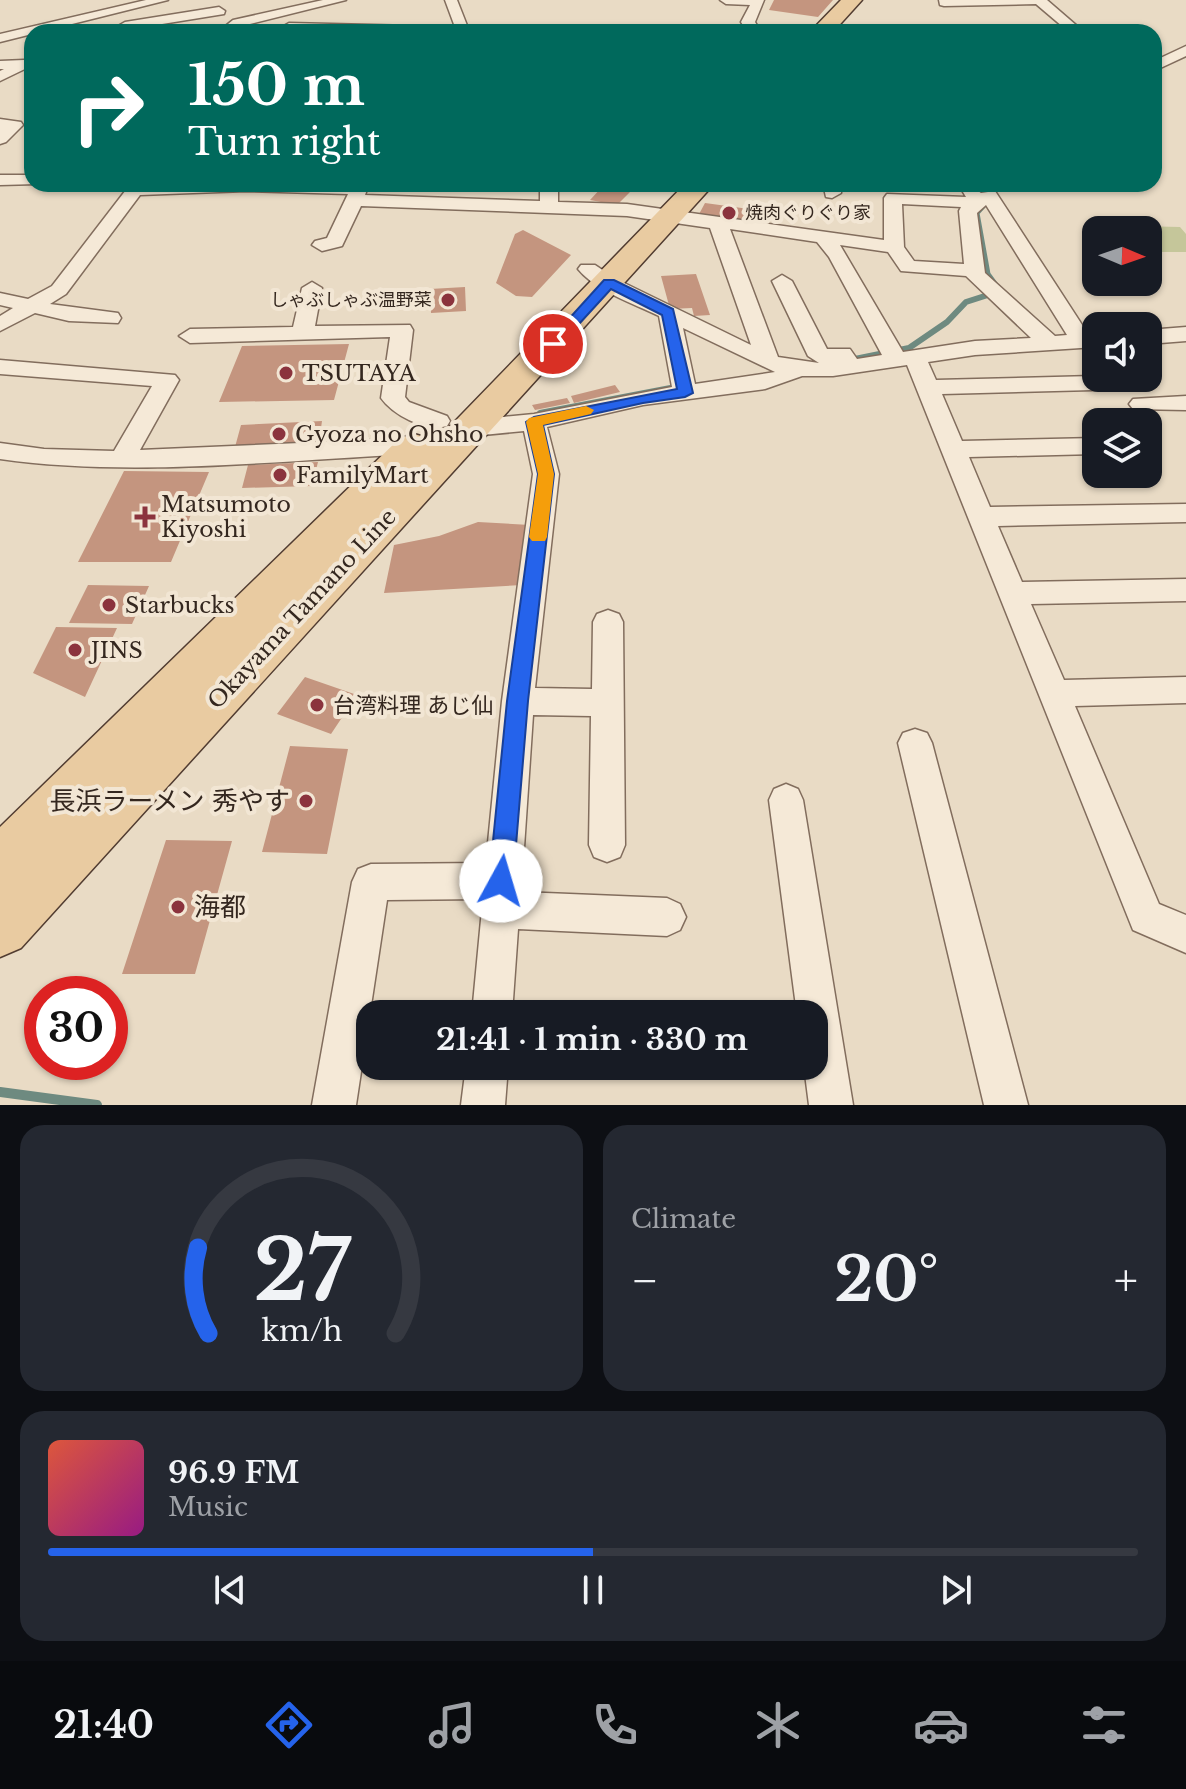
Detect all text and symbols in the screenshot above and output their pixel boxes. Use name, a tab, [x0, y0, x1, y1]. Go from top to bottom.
text: 150 m	[188, 51, 365, 120]
icon: right	[56, 56, 160, 160]
text: Turn right	[188, 120, 381, 165]
place label: 焼肉ぐりぐり家	[745, 202, 871, 224]
marker: 焼肉ぐりぐり家	[720, 204, 738, 222]
north arrow	[1082, 216, 1162, 296]
map controls	[1082, 216, 1162, 488]
place label: しゃぶしゃぶ温野菜	[270, 289, 432, 311]
marker: しゃぶしゃぶ温野菜	[439, 291, 457, 309]
pin	[519, 310, 587, 378]
button: sound	[1082, 312, 1162, 392]
icon: arrive	[531, 322, 575, 366]
place label: TSUTAYA	[302, 360, 417, 387]
marker: TSUTAYA	[277, 364, 295, 382]
button: layers	[1082, 408, 1162, 488]
place label: Gyoza no Ohsho	[295, 421, 483, 448]
marker: Gyoza no Ohsho	[270, 425, 288, 443]
place label: FamilyMart	[296, 462, 429, 489]
marker: FamilyMart	[271, 466, 289, 484]
place label: Matsumoto Kiyoshi	[161, 491, 291, 543]
street label: Okayama Tamano Line	[202, 503, 402, 715]
marker: Matsumoto Kiyoshi	[136, 508, 154, 526]
place label: Starbucks	[125, 592, 235, 619]
marker: Starbucks	[100, 596, 118, 614]
place label: JINS	[88, 637, 143, 664]
marker: JINS	[66, 641, 84, 659]
place label: 台湾料理 あじ仙	[333, 692, 493, 719]
marker: 台湾料理 あじ仙	[308, 696, 326, 714]
place label: 長浜ラーメン 秀やす	[50, 785, 290, 817]
marker: 長浜ラーメン 秀やす	[297, 792, 315, 810]
position arrow	[459, 839, 543, 923]
place label: 海都	[194, 891, 246, 923]
marker: 海都	[169, 898, 187, 916]
speed limit sign: 30	[24, 976, 128, 1080]
text: 21:41 · 1 min · 330 m	[436, 1021, 748, 1058]
text: Climate	[631, 1203, 736, 1235]
text: 27	[253, 1219, 351, 1322]
text: 20°	[834, 1243, 939, 1317]
text: −	[631, 1253, 659, 1308]
text: +	[1114, 1253, 1138, 1308]
text: km/h	[261, 1313, 342, 1349]
text: 96.9 FM	[168, 1454, 299, 1491]
text: Music	[168, 1491, 248, 1523]
icon: previous	[208, 1568, 252, 1612]
icon: pause	[571, 1568, 615, 1612]
icon: next	[934, 1568, 978, 1612]
icon: directions	[261, 1697, 317, 1753]
icon: music	[424, 1697, 480, 1753]
icon: phone	[587, 1697, 643, 1753]
icon: climate	[750, 1697, 806, 1753]
icon: car	[913, 1697, 969, 1753]
icon: filters	[1076, 1697, 1132, 1753]
text: 21:40	[54, 1703, 154, 1748]

